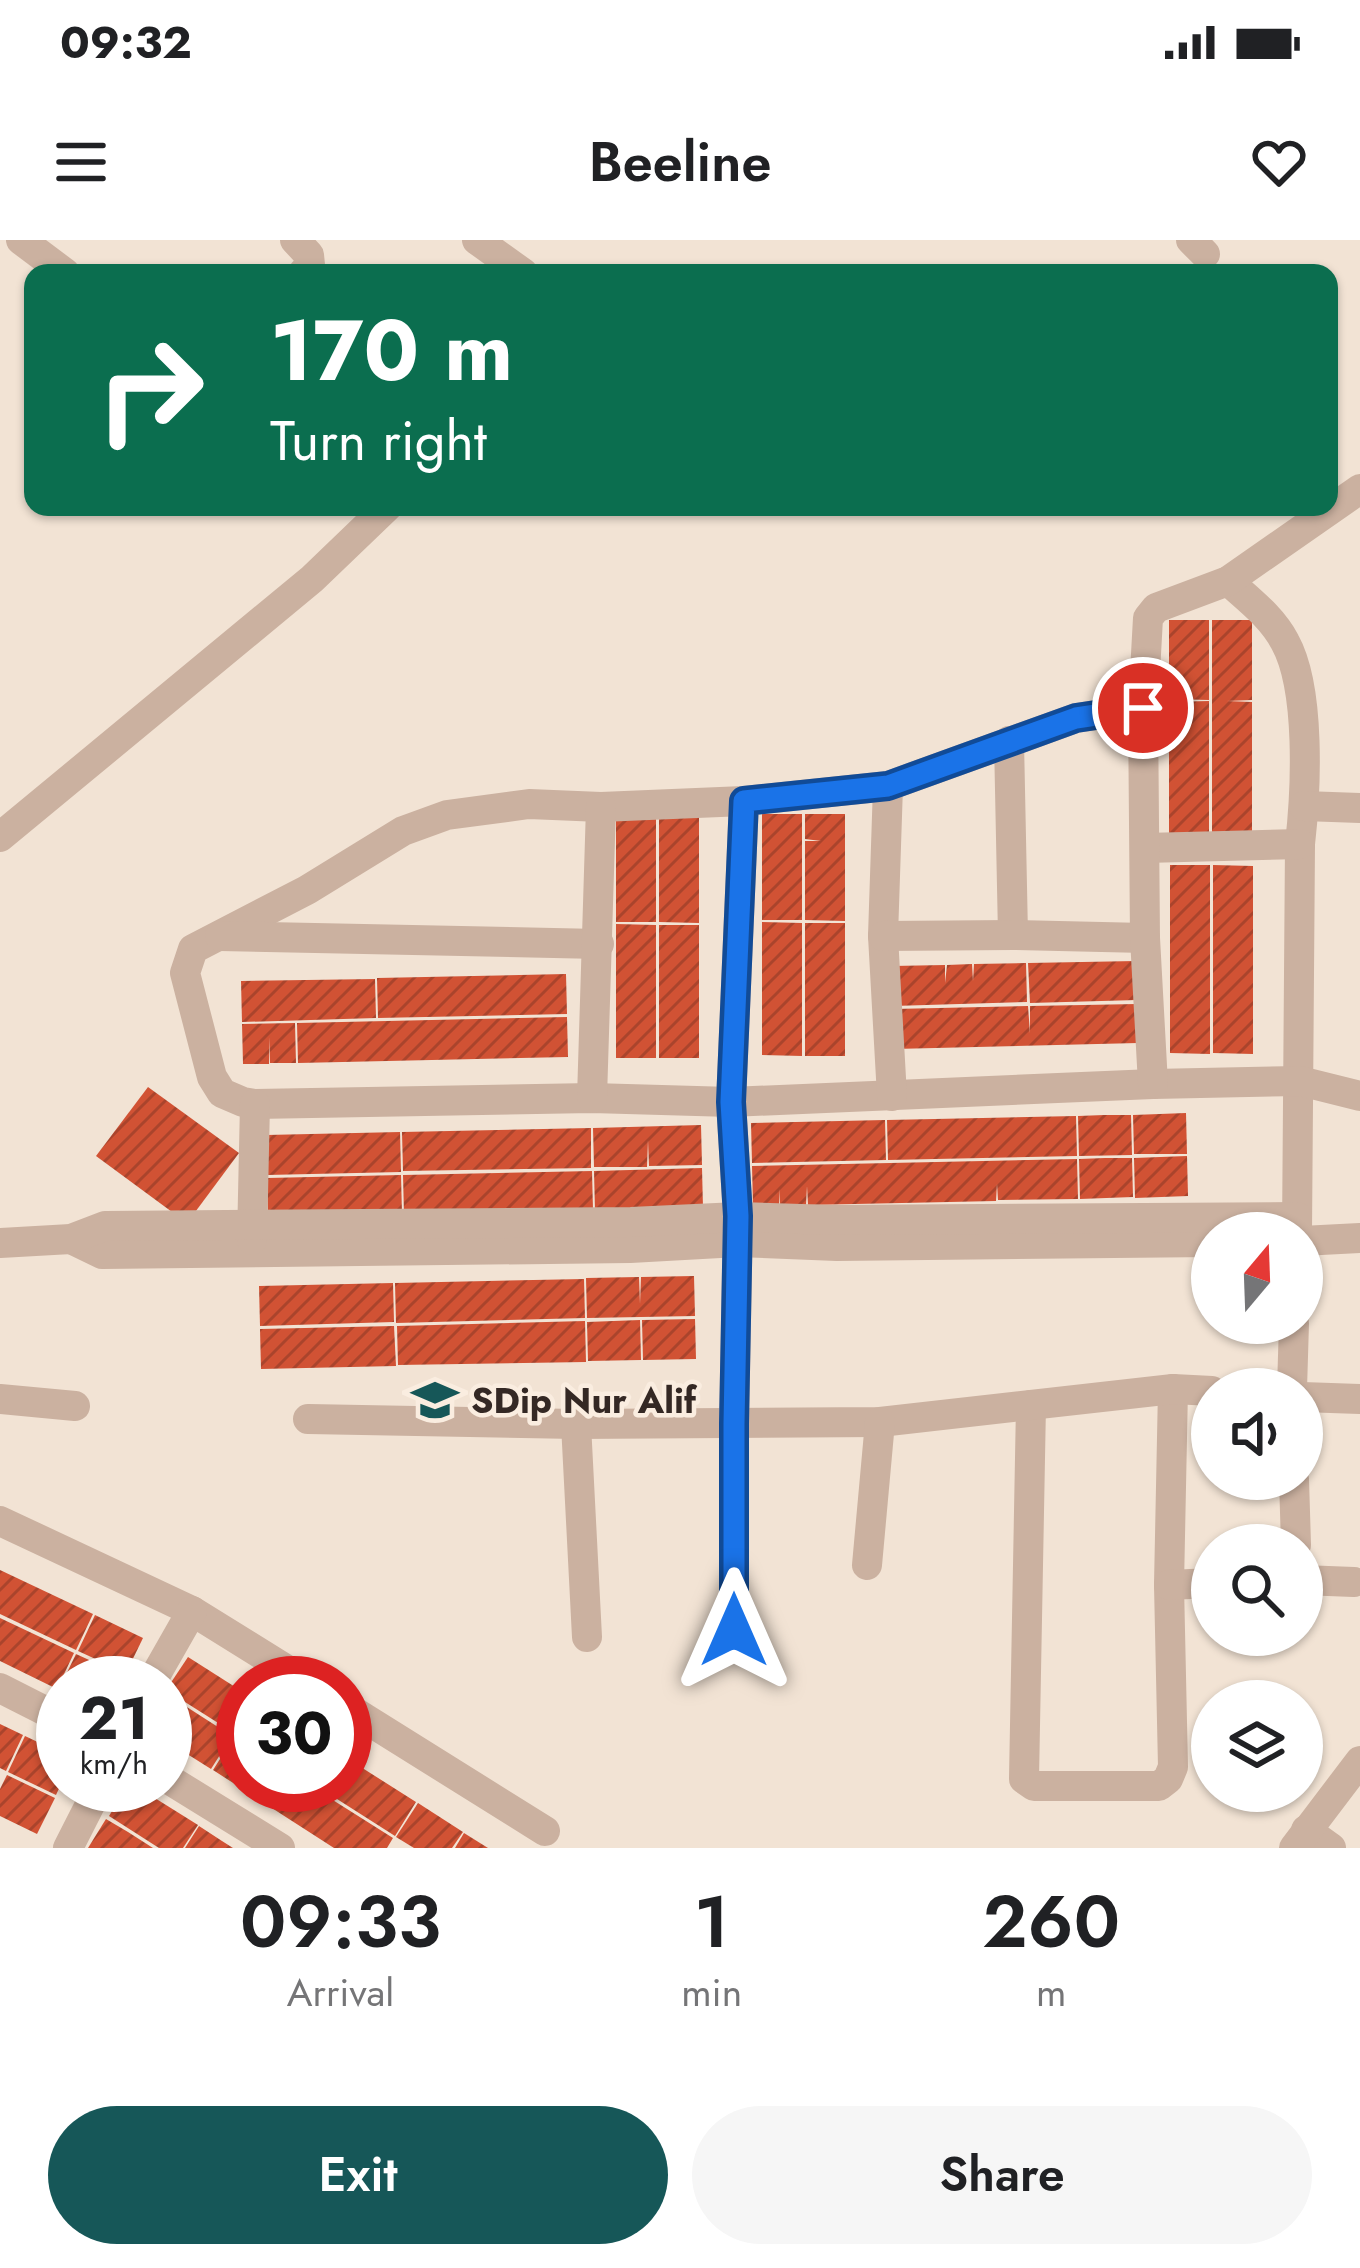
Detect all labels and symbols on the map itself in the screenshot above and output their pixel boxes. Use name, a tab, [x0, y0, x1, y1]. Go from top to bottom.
pin	[1092, 657, 1194, 759]
north arrow	[1191, 1212, 1323, 1344]
place label: SDip Nur Alif	[471, 1374, 698, 1426]
school or university icon: SDip Nur Alif	[410, 1375, 460, 1425]
position arrow	[671, 1567, 797, 1693]
speed limit sign: 30	[216, 1656, 372, 1812]

